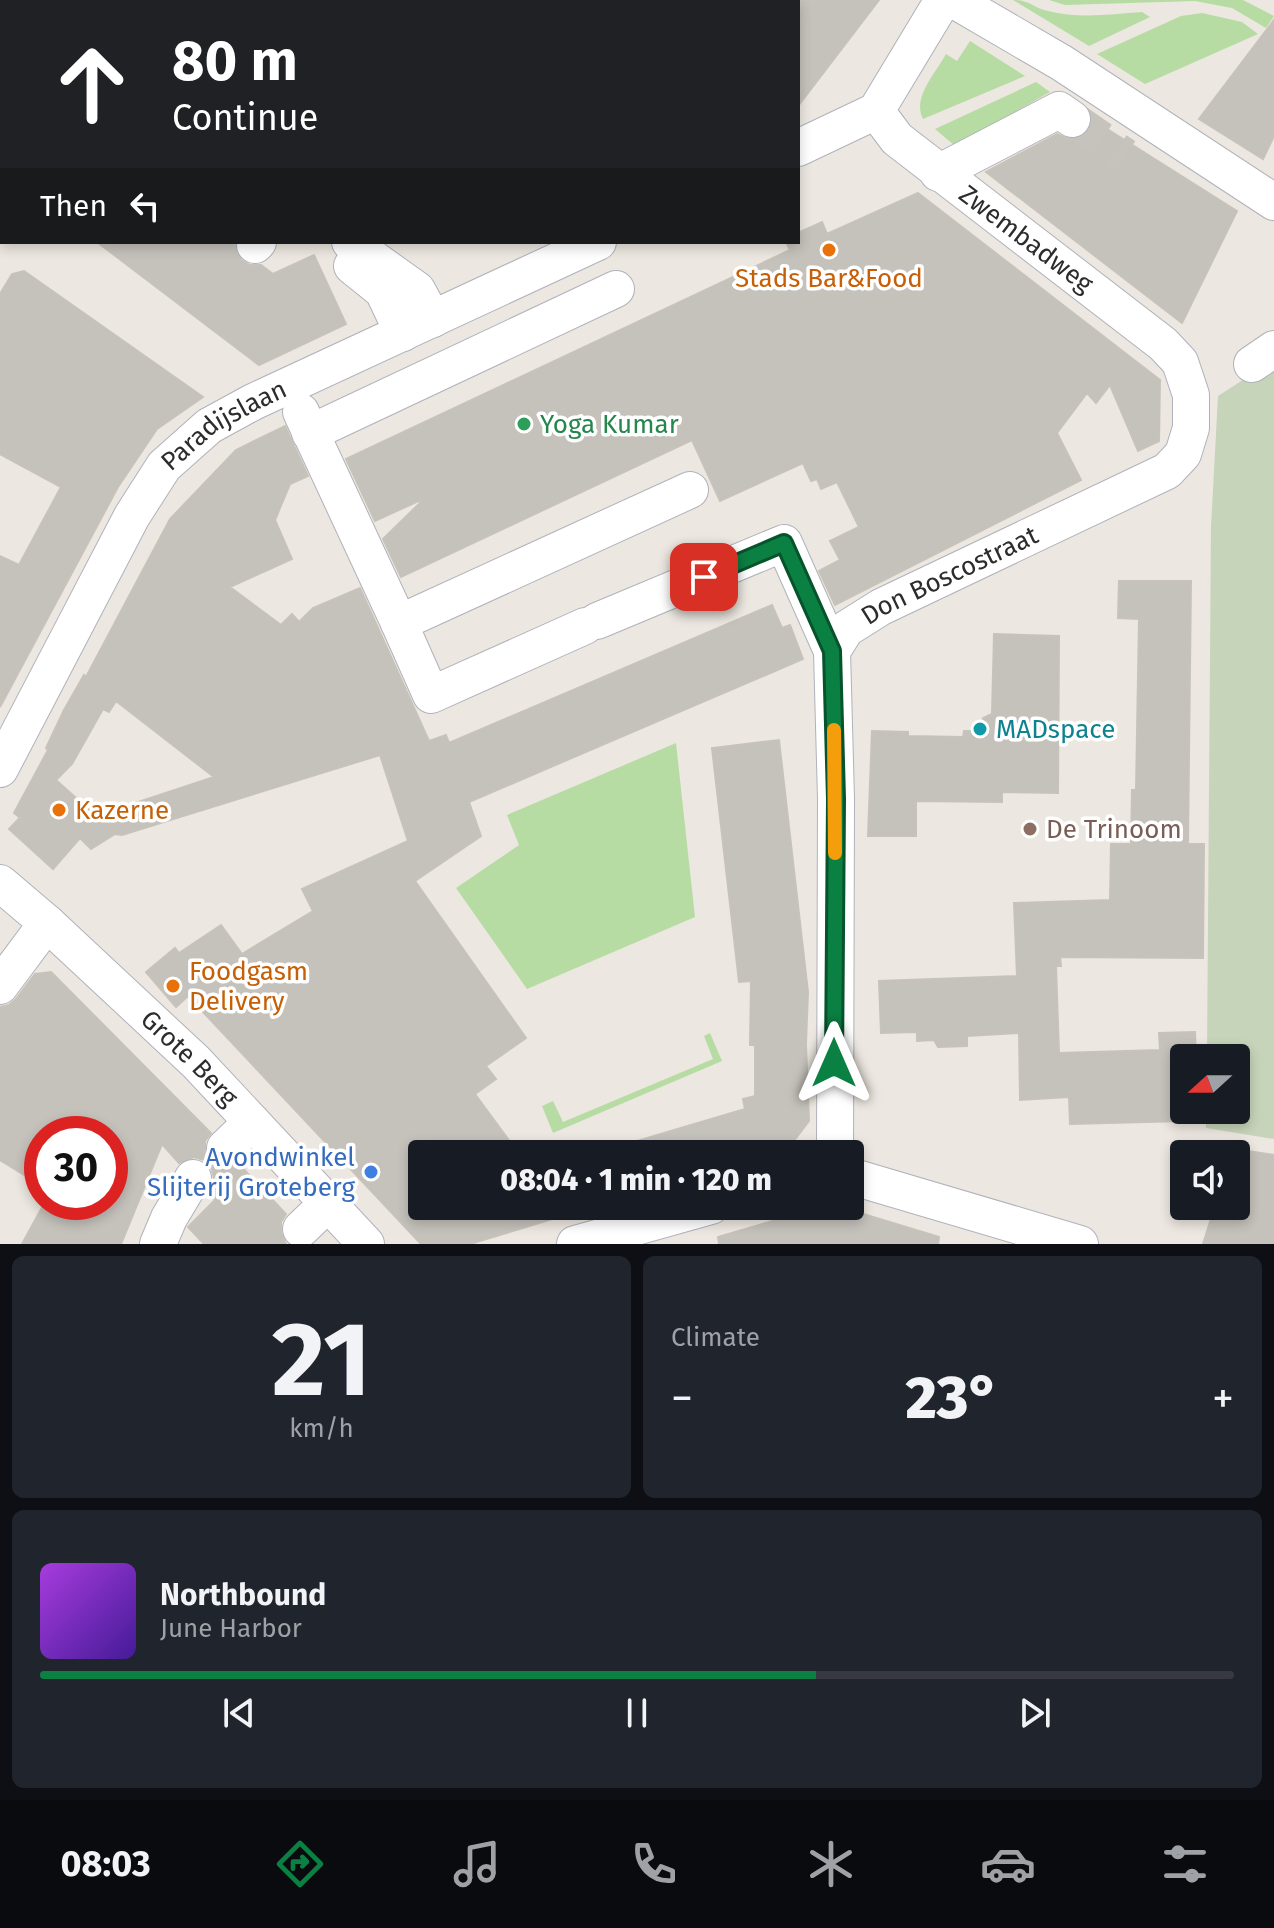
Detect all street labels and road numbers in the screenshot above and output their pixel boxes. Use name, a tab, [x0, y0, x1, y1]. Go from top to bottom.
street label: Zwembadweg	[953, 179, 1099, 300]
street label: Paradijslaan	[155, 373, 291, 477]
street label: Don Boscostraat	[855, 519, 1043, 631]
street label: Grote Berg	[135, 1003, 245, 1113]

